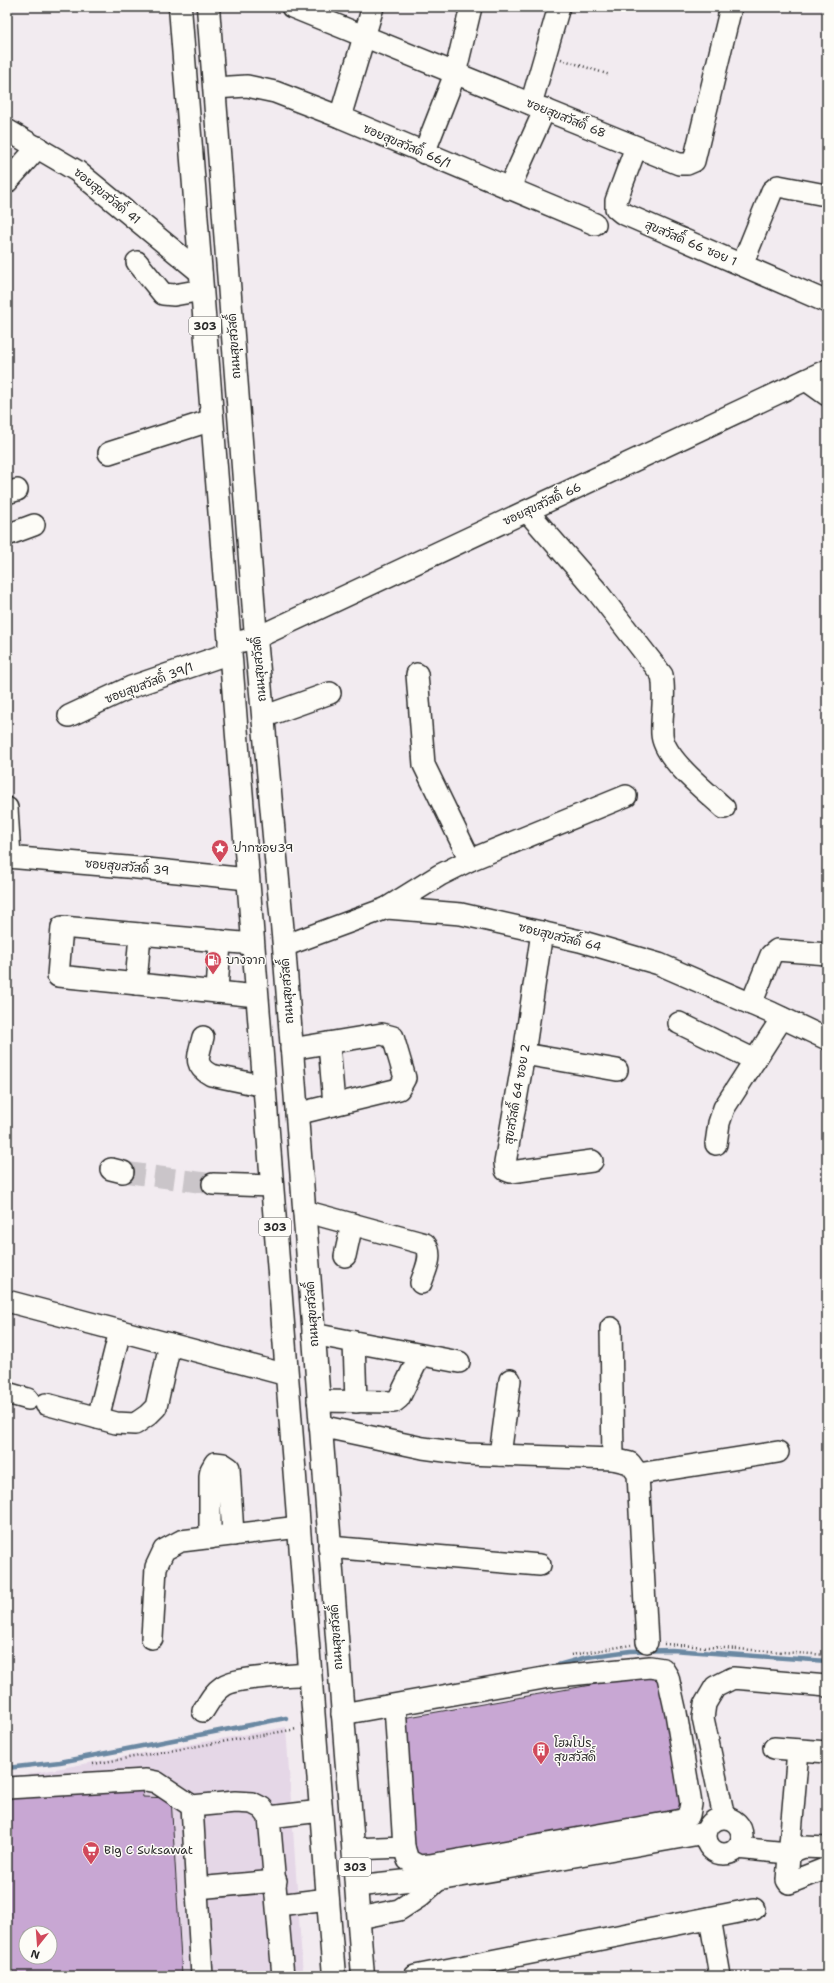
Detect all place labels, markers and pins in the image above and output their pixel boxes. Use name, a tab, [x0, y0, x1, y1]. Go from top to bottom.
place icon: ปากซอย39	[210, 838, 230, 863]
place label: ปากซอย39	[233, 840, 293, 856]
fuel station icon: บางจาก	[203, 950, 223, 975]
place label: บางจาก	[226, 952, 265, 968]
place label: โฮมโปร สุขสวัสดิ์	[554, 1735, 596, 1766]
building icon: โฮมโปร สุขสวัสดิ์	[531, 1740, 551, 1765]
supermarket icon: Big C Suksawat	[81, 1840, 101, 1865]
place label: Big C Suksawat	[104, 1842, 193, 1858]

